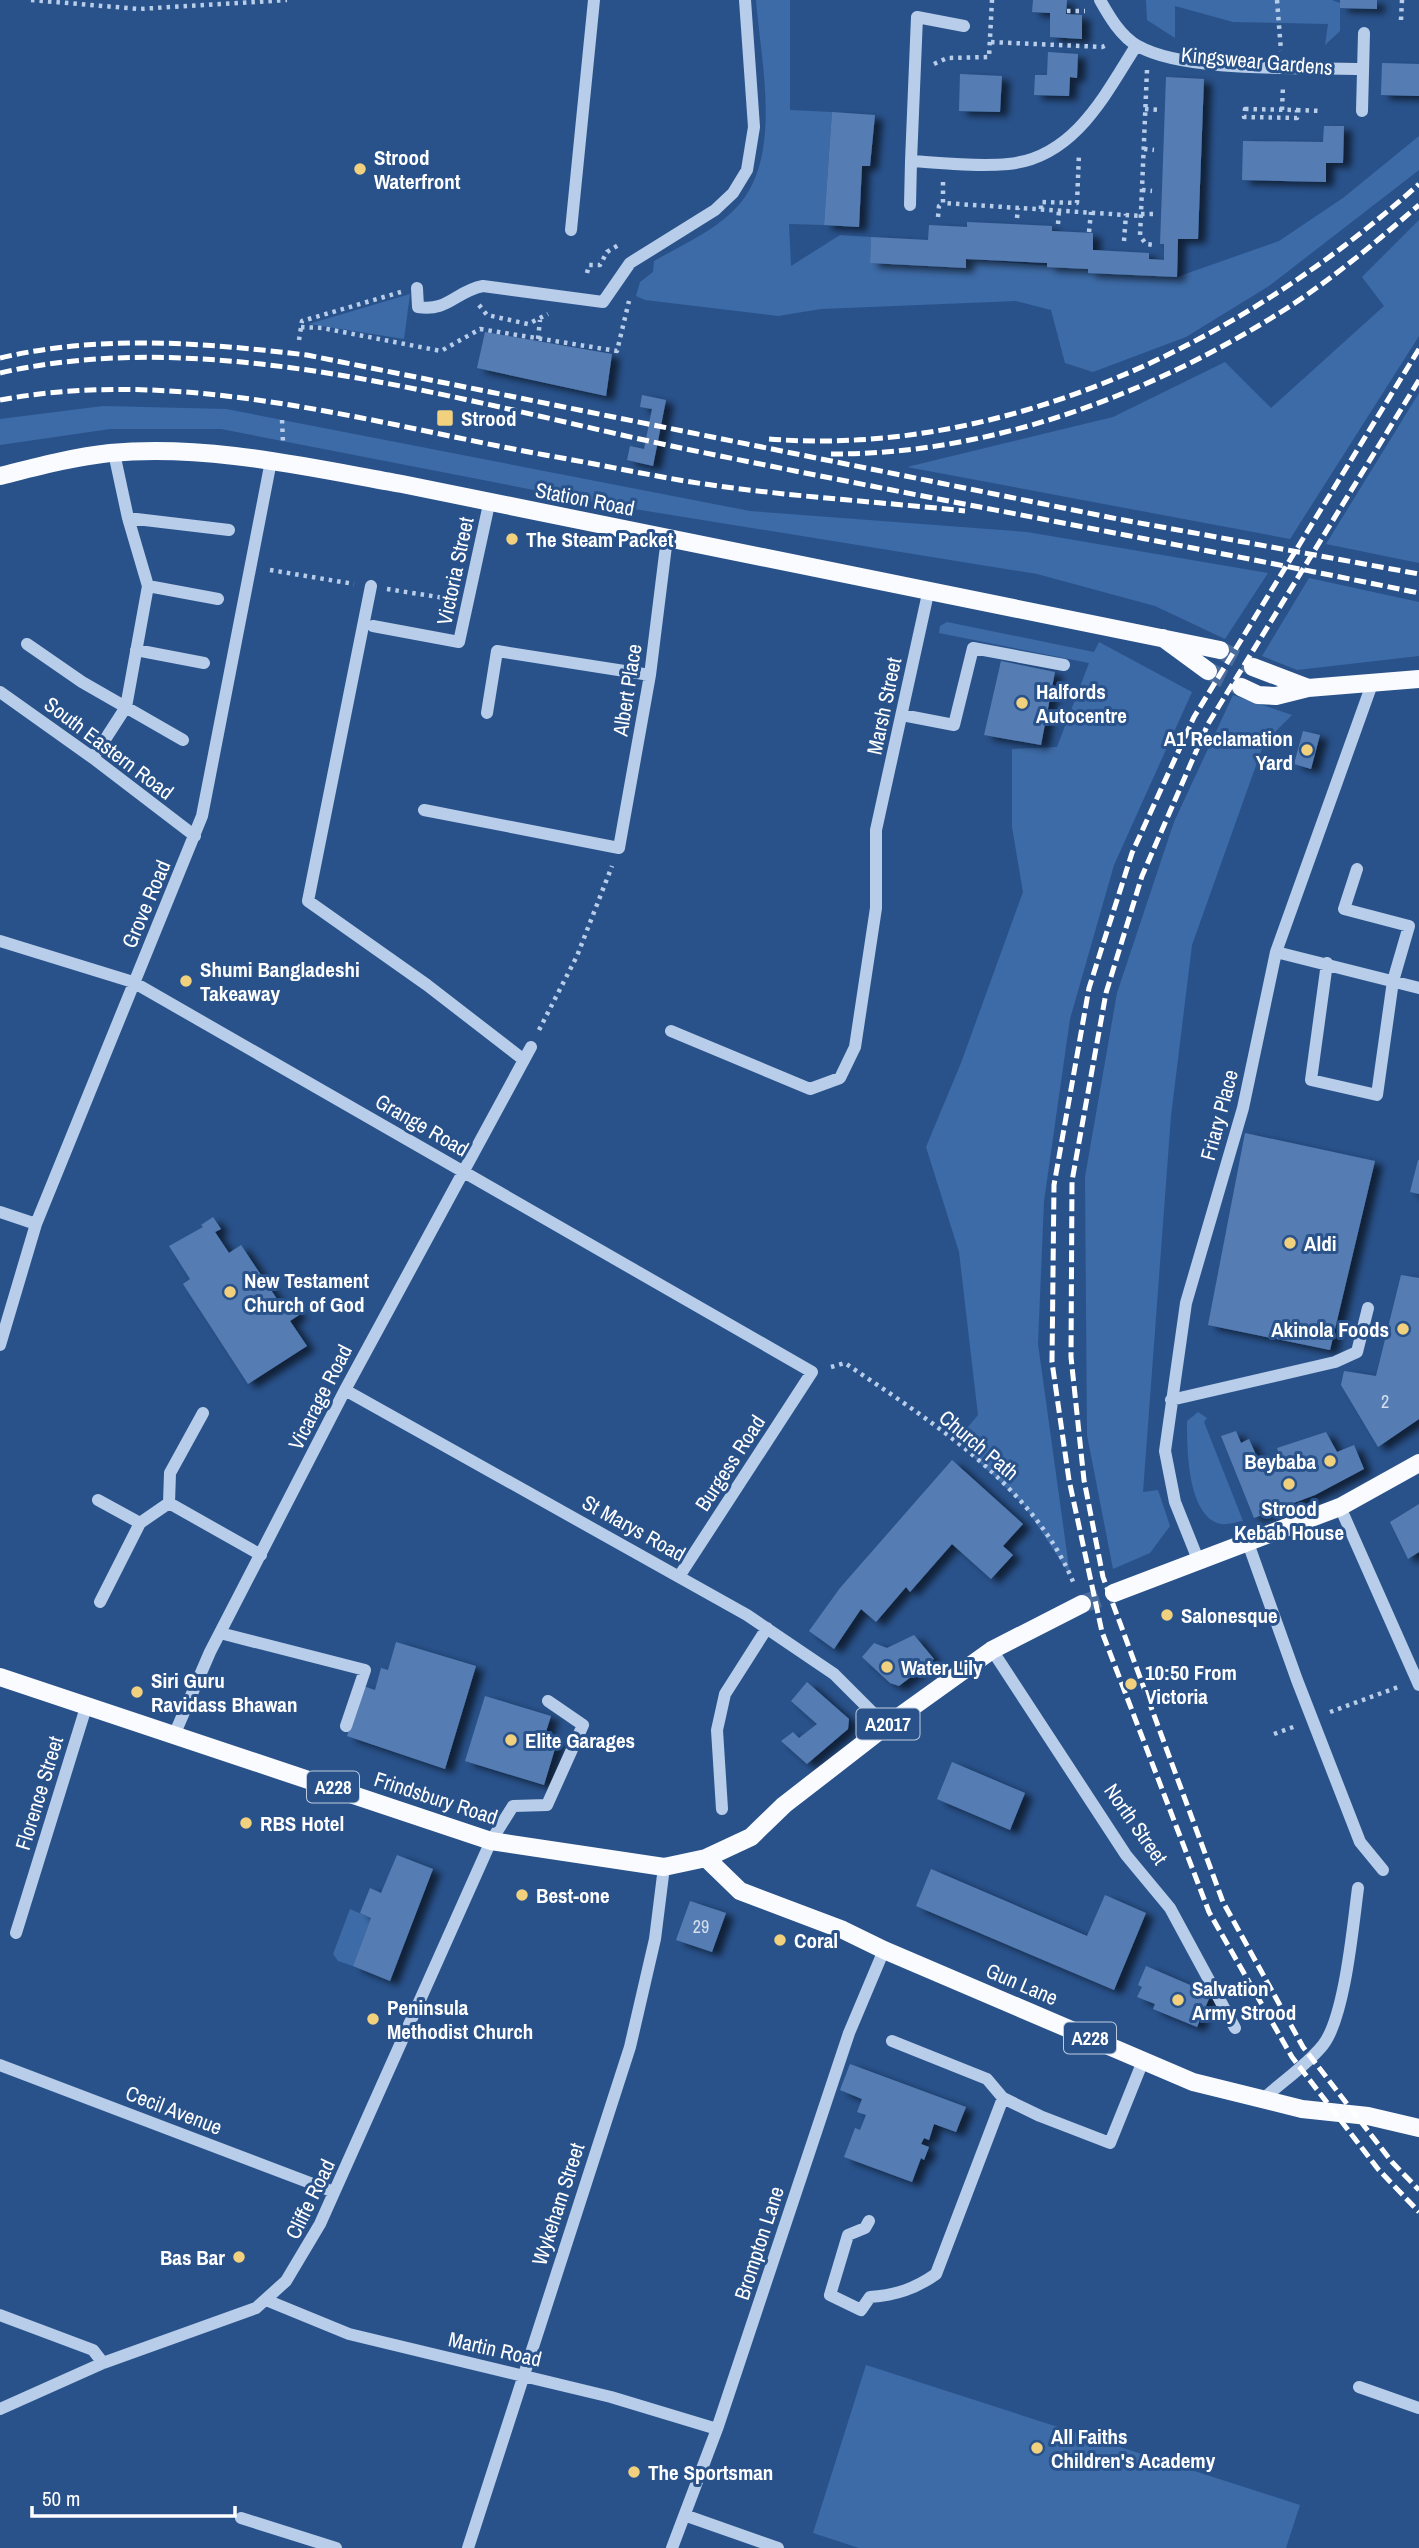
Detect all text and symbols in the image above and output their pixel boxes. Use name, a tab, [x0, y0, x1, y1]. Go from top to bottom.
street label: Kingswear Gardens	[1180, 40, 1334, 82]
place label: Strood Waterfront	[374, 143, 461, 196]
marker: Strood Waterfront	[352, 161, 368, 177]
place label: Strood	[461, 404, 516, 433]
marker: Strood	[435, 408, 455, 428]
street label: Station Road	[533, 475, 637, 523]
street label: Victoria Street	[429, 514, 481, 628]
place label: The Steam Packet	[526, 525, 674, 554]
marker: The Steam Packet	[504, 531, 520, 547]
street label: Albert Place	[605, 642, 649, 739]
street label: Marsh Street	[860, 655, 908, 757]
place label: Halfords Autocentre	[1036, 677, 1127, 730]
street label: South Eastern Road	[38, 690, 180, 806]
marker: Halfords Autocentre	[1014, 695, 1030, 711]
place label: A1 Reclamation Yard	[1164, 724, 1293, 777]
marker: A1 Reclamation Yard	[1299, 742, 1315, 758]
street label: Grove Road	[115, 856, 177, 952]
place label: Shumi Bangladeshi Takeaway	[200, 955, 360, 1008]
marker: Shumi Bangladeshi Takeaway	[178, 973, 194, 989]
street label: Friary Place	[1193, 1066, 1245, 1164]
street label: Grange Road	[370, 1087, 474, 1163]
place label: Aldi	[1304, 1229, 1337, 1258]
marker: Aldi	[1282, 1235, 1298, 1251]
place label: New Testament Church of God	[244, 1266, 369, 1319]
marker: New Testament Church of God	[222, 1284, 238, 1300]
place label: Akinola Foods	[1271, 1315, 1389, 1344]
marker: Akinola Foods	[1395, 1321, 1411, 1337]
street label: Vicarage Road	[281, 1339, 359, 1455]
house number: 2	[1381, 1389, 1389, 1414]
street label: Church Path	[933, 1403, 1025, 1487]
street label: Burgess Road	[688, 1409, 772, 1517]
place label: Beybaba	[1244, 1447, 1316, 1476]
marker: Beybaba	[1322, 1453, 1338, 1469]
marker: Strood Kebab House	[1281, 1476, 1297, 1492]
street label: St Marys Road	[577, 1488, 691, 1568]
place label: Strood Kebab House	[1234, 1494, 1344, 1547]
place label: Salonesque	[1181, 1601, 1278, 1630]
marker: Salonesque	[1159, 1607, 1175, 1623]
place label: Water Lily	[901, 1653, 983, 1682]
place label: 10:50 From Victoria	[1145, 1658, 1237, 1711]
marker: Water Lily	[879, 1659, 895, 1675]
place label: Siri Guru Ravidass Bhawan	[151, 1666, 297, 1719]
marker: 10:50 From Victoria	[1123, 1676, 1139, 1692]
marker: Siri Guru Ravidass Bhawan	[129, 1684, 145, 1700]
road number: A2017	[856, 1708, 920, 1740]
place label: Elite Garages	[525, 1726, 635, 1755]
street label: Florence Street	[8, 1732, 70, 1854]
marker: Elite Garages	[503, 1732, 519, 1748]
street label: Frindsbury Road	[371, 1764, 501, 1832]
road number: A228	[307, 1772, 359, 1802]
street label: North Street	[1097, 1778, 1175, 1871]
place label: RBS Hotel	[260, 1809, 344, 1838]
marker: RBS Hotel	[238, 1815, 254, 1831]
place label: Best-one	[536, 1881, 610, 1910]
marker: Best-one	[514, 1887, 530, 1903]
house number: 29	[693, 1914, 709, 1939]
place label: Coral	[794, 1926, 838, 1955]
marker: Coral	[772, 1932, 788, 1948]
street label: Gun Lane	[982, 1956, 1062, 2012]
place label: Salvation Army Strood	[1192, 1974, 1296, 2027]
marker: Salvation Army Strood	[1170, 1992, 1186, 2008]
place label: Peninsula Methodist Church	[387, 1993, 533, 2046]
marker: Peninsula Methodist Church	[365, 2011, 381, 2027]
road number: A228	[1064, 2022, 1116, 2054]
street label: Cecil Avenue	[122, 2078, 226, 2142]
street label: Wykeham Street	[525, 2139, 591, 2269]
street label: Cliffe Road	[278, 2154, 342, 2244]
street label: Brompton Lane	[727, 2183, 791, 2303]
place label: Bas Bar	[160, 2243, 225, 2272]
marker: Bas Bar	[231, 2249, 247, 2265]
street label: Martin Road	[446, 2324, 544, 2374]
place label: All Faiths Children's Academy	[1051, 2422, 1216, 2475]
marker: All Faiths Children's Academy	[1029, 2440, 1045, 2456]
place label: The Sportsman	[648, 2458, 773, 2487]
marker: The Sportsman	[626, 2464, 642, 2480]
scale bar	[32, 2474, 234, 2518]
text: 50 m	[42, 2484, 80, 2513]

